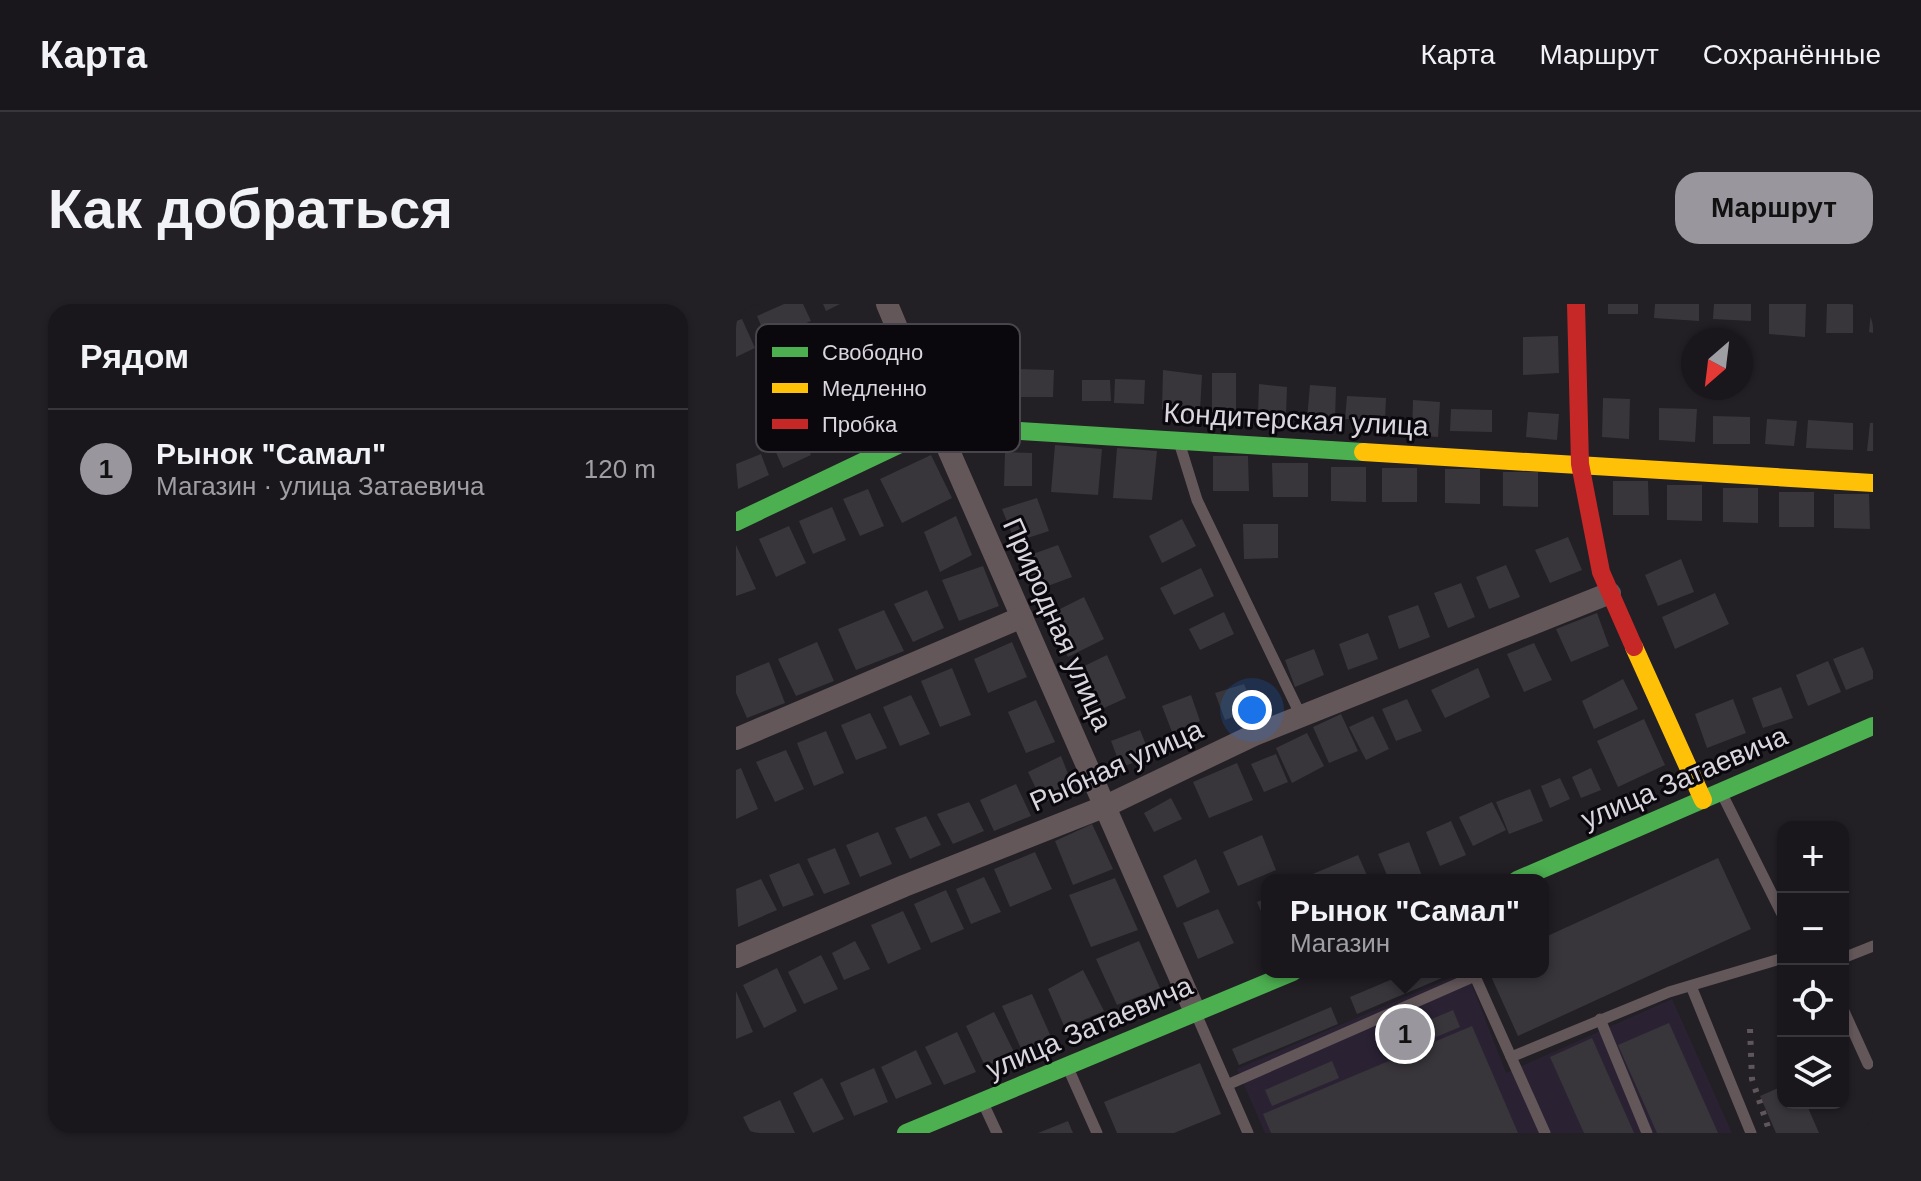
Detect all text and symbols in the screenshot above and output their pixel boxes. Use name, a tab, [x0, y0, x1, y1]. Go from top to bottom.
text: Карта	[40, 34, 147, 76]
text: Карта	[1420, 39, 1495, 70]
text: Маршрут	[1539, 39, 1659, 70]
text: Сохранённые	[1703, 39, 1881, 70]
button: Маршрут	[1675, 172, 1873, 244]
text: Как добраться	[48, 177, 453, 240]
legend	[756, 324, 1020, 452]
north arrow	[1681, 328, 1753, 400]
text: Рядом	[80, 337, 189, 375]
text: Свободно	[822, 340, 923, 365]
text: Медленно	[822, 376, 927, 401]
street label: Кондитерская улица	[1163, 397, 1430, 442]
text: Пробка	[822, 412, 898, 437]
text: Рынок "Самал"	[156, 437, 386, 470]
text: 1	[99, 454, 113, 484]
text: 120 m	[584, 454, 656, 484]
text: Магазин · улица Затаевича	[156, 471, 485, 501]
street label: Природная улица	[997, 513, 1118, 736]
your location	[1232, 690, 1272, 730]
street label: Рыбная улица	[1025, 713, 1208, 817]
street label: улица Затаевича	[1576, 720, 1792, 835]
map controls	[1777, 821, 1849, 1109]
button: +	[1777, 821, 1849, 893]
popup	[1261, 874, 1549, 978]
button: −	[1777, 893, 1849, 965]
text: Рынок "Самал"	[1290, 894, 1520, 927]
text: Магазин	[1290, 928, 1390, 958]
button: locate	[1777, 965, 1849, 1037]
street label: улица Затаевича	[981, 970, 1197, 1085]
pin: 1	[1379, 1004, 1431, 1064]
button: layers	[1777, 1037, 1849, 1109]

